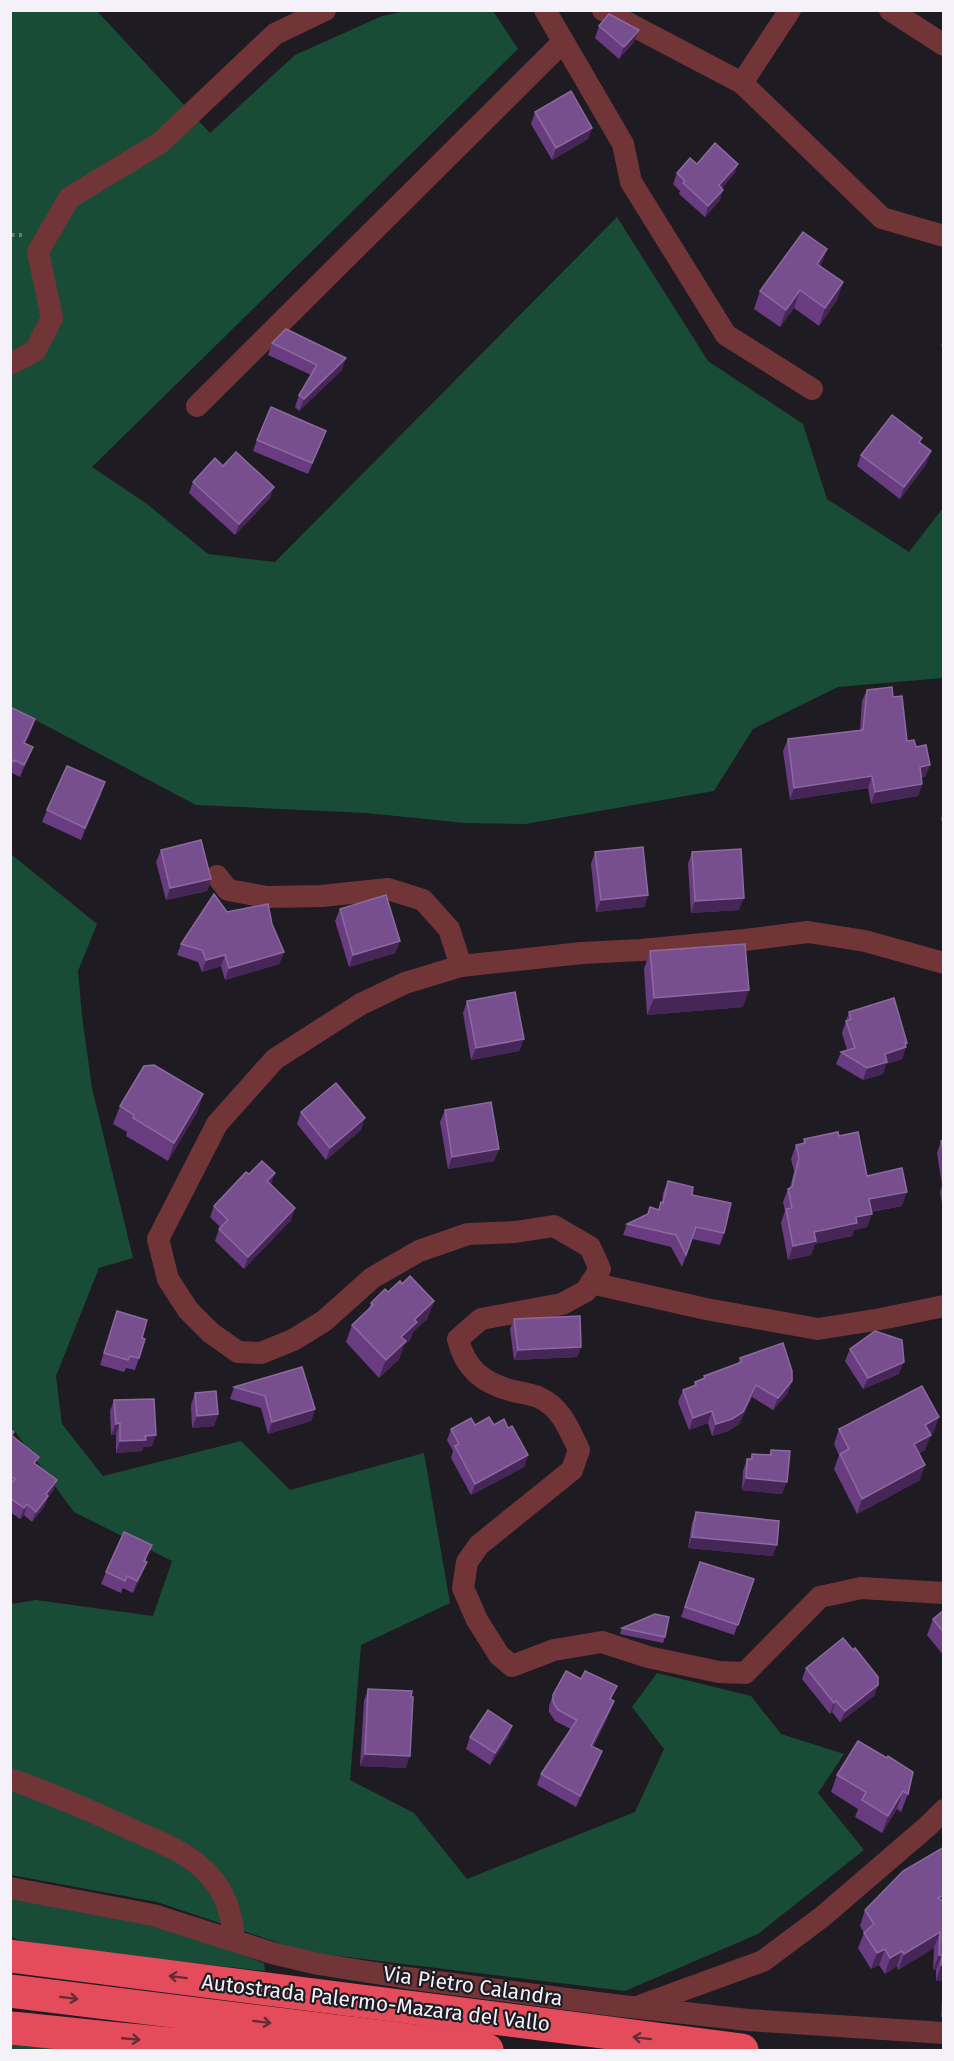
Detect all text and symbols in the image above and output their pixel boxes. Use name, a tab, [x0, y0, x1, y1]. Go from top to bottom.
street label: Via Pietro Calandra	[382, 1961, 564, 2011]
street label: Autostrada Palermo-Mazara del Vallo	[200, 1969, 552, 2037]
one-way arrow	[169, 1971, 188, 1982]
one-way arrow	[58, 1993, 78, 2004]
one-way arrow	[252, 2017, 271, 2028]
one-way arrow	[633, 2032, 652, 2043]
one-way arrow	[121, 2034, 141, 2045]

